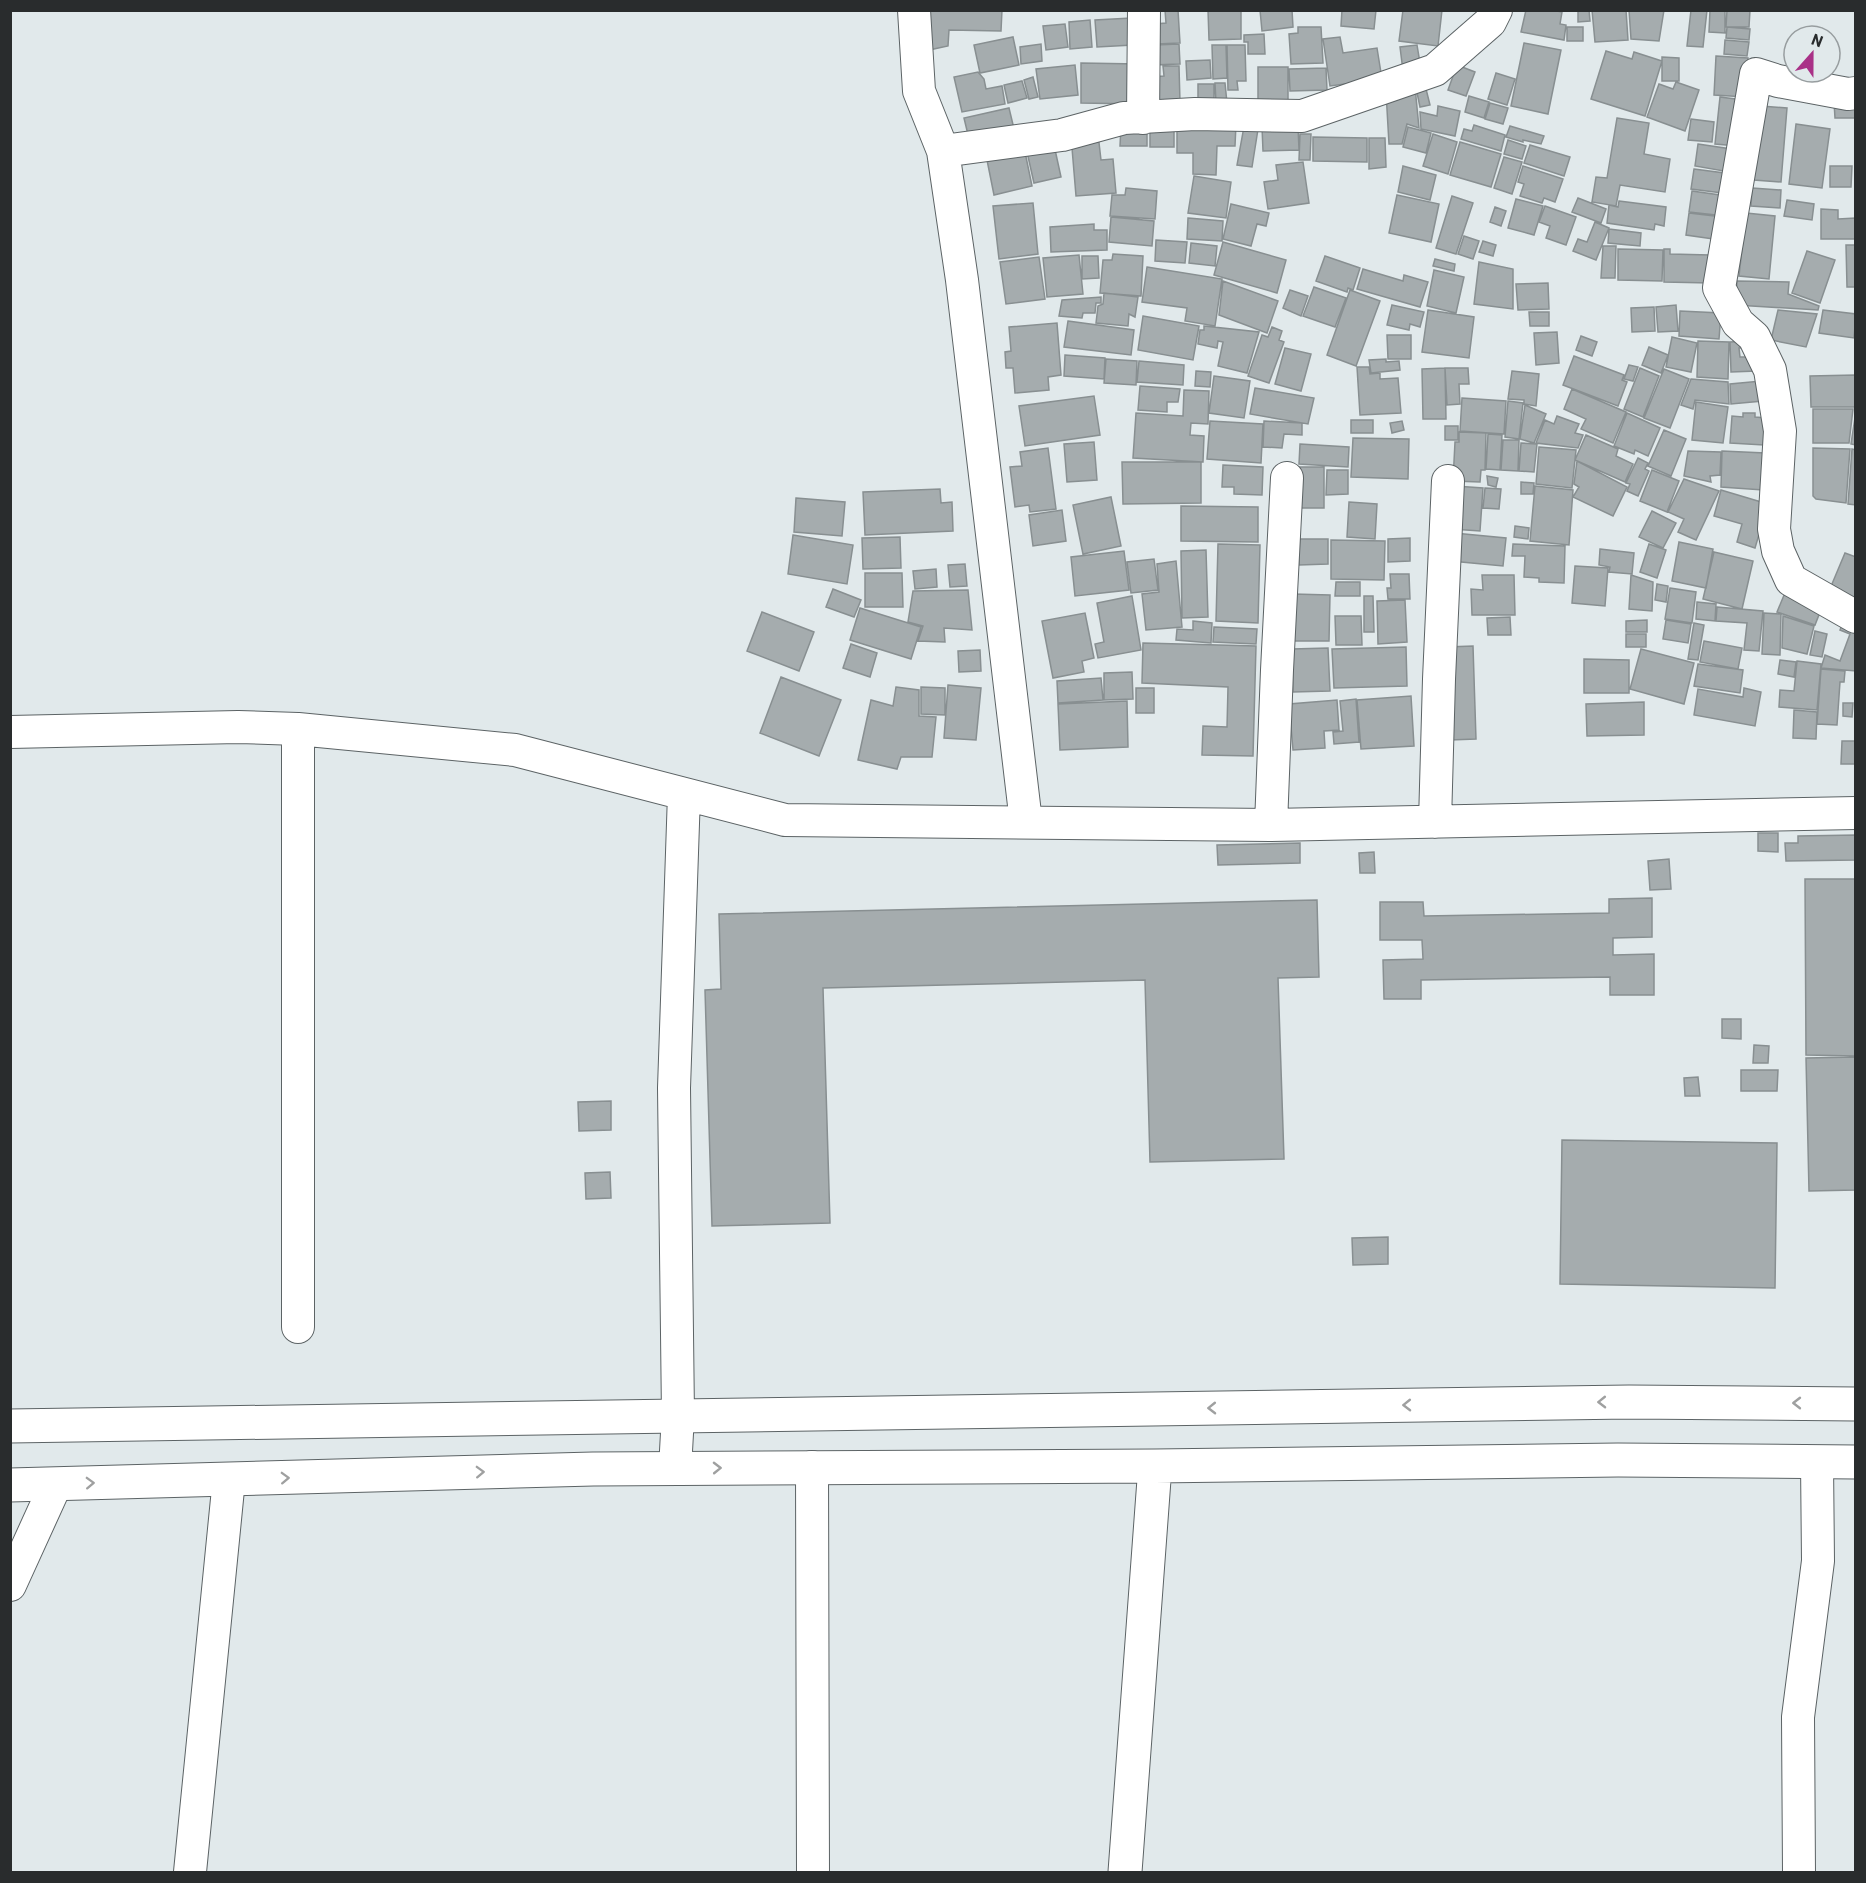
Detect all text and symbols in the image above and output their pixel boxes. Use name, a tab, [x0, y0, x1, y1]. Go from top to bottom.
north arrow	[1782, 24, 1842, 84]
text: N	[1809, 29, 1826, 50]
one-way arrow	[1598, 1396, 1607, 1408]
one-way arrow	[1793, 1397, 1802, 1409]
one-way arrow	[1403, 1399, 1412, 1411]
one-way arrow	[1208, 1402, 1217, 1414]
one-way arrow	[712, 1462, 721, 1474]
one-way arrow	[475, 1466, 484, 1479]
one-way arrow	[280, 1471, 289, 1484]
one-way arrow	[85, 1477, 94, 1490]

